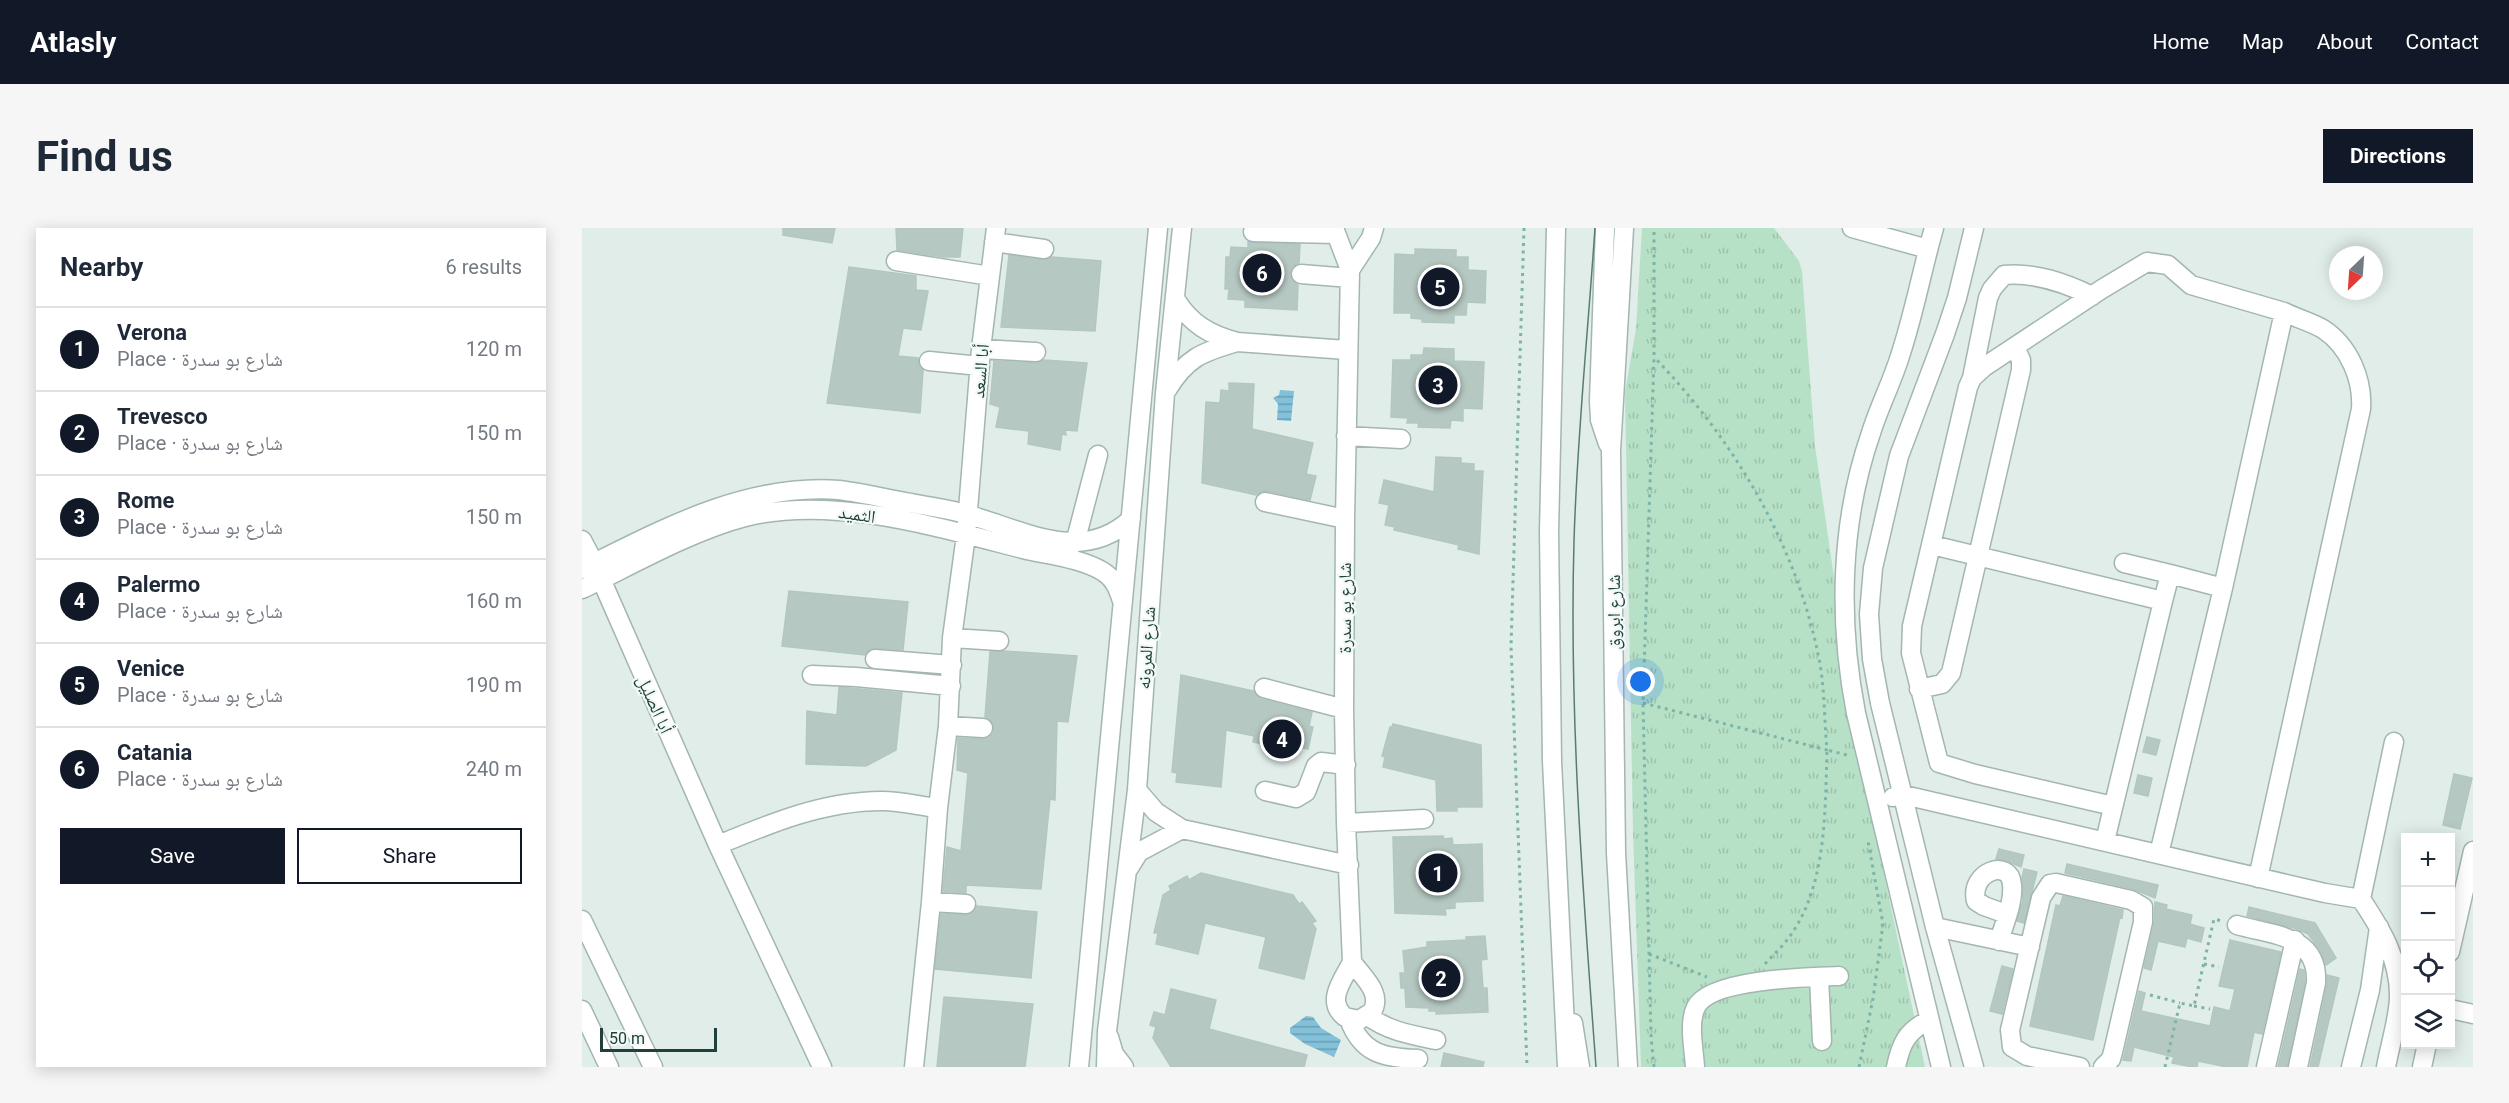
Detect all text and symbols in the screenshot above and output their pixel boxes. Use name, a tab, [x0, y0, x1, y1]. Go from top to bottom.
text: Atlasly	[30, 26, 116, 59]
text: Home	[2153, 30, 2209, 54]
text: Map	[2242, 30, 2284, 54]
text: About	[2317, 30, 2373, 54]
text: Contact	[2406, 30, 2479, 54]
button: Directions	[2323, 129, 2473, 183]
text: Find us	[36, 132, 173, 181]
north arrow	[2329, 246, 2383, 300]
pin: 6	[1242, 250, 1282, 296]
text: Nearby	[60, 252, 143, 282]
text: 6 results	[446, 255, 522, 279]
pin: 5	[1420, 264, 1460, 310]
text: Verona	[117, 320, 187, 345]
text: 1	[74, 337, 85, 361]
text: 120 m	[466, 337, 522, 361]
street label: أبا السعد	[967, 343, 993, 399]
text: Place · شارع بو سدرة	[117, 347, 283, 371]
pin: 3	[1418, 362, 1458, 408]
text: Trevesco	[117, 404, 208, 429]
text: 2	[74, 421, 85, 445]
text: 150 m	[466, 421, 522, 445]
text: Place · شارع بو سدرة	[117, 431, 283, 455]
text: Rome	[117, 488, 174, 513]
street label: الثميد	[837, 501, 877, 527]
text: 3	[74, 505, 85, 529]
text: 150 m	[466, 505, 522, 529]
text: Place · شارع بو سدرة	[117, 515, 283, 539]
street label: شارع بو سدرة	[1334, 562, 1356, 654]
text: Palermo	[117, 572, 200, 597]
street label: شارع ابروق	[1603, 574, 1625, 650]
text: 4	[74, 589, 85, 613]
text: 160 m	[466, 589, 522, 613]
text: Place · شارع بو سدرة	[117, 599, 283, 623]
street label: شارع المرونه	[1133, 606, 1160, 690]
text: Venice	[117, 656, 184, 681]
your location	[1626, 667, 1655, 696]
street label: أبا الصليل	[632, 671, 677, 737]
text: 5	[74, 673, 85, 697]
text: 190 m	[466, 673, 522, 697]
text: Place · شارع بو سدرة	[117, 683, 283, 707]
pin: 4	[1262, 716, 1302, 762]
text: Catania	[117, 740, 192, 765]
text: 6	[74, 757, 85, 781]
text: 240 m	[466, 757, 522, 781]
text: Place · شارع بو سدرة	[117, 767, 283, 791]
button: Save	[60, 828, 285, 884]
button: Share	[297, 828, 522, 884]
map controls	[2401, 833, 2455, 1049]
button: +	[2401, 833, 2455, 887]
pin: 1	[1418, 850, 1458, 896]
button: −	[2401, 887, 2455, 941]
button: locate	[2401, 941, 2455, 995]
pin: 2	[1422, 956, 1460, 1000]
button: layers	[2401, 995, 2455, 1049]
scale bar	[600, 1025, 717, 1052]
text: 50 m	[609, 1029, 645, 1048]

